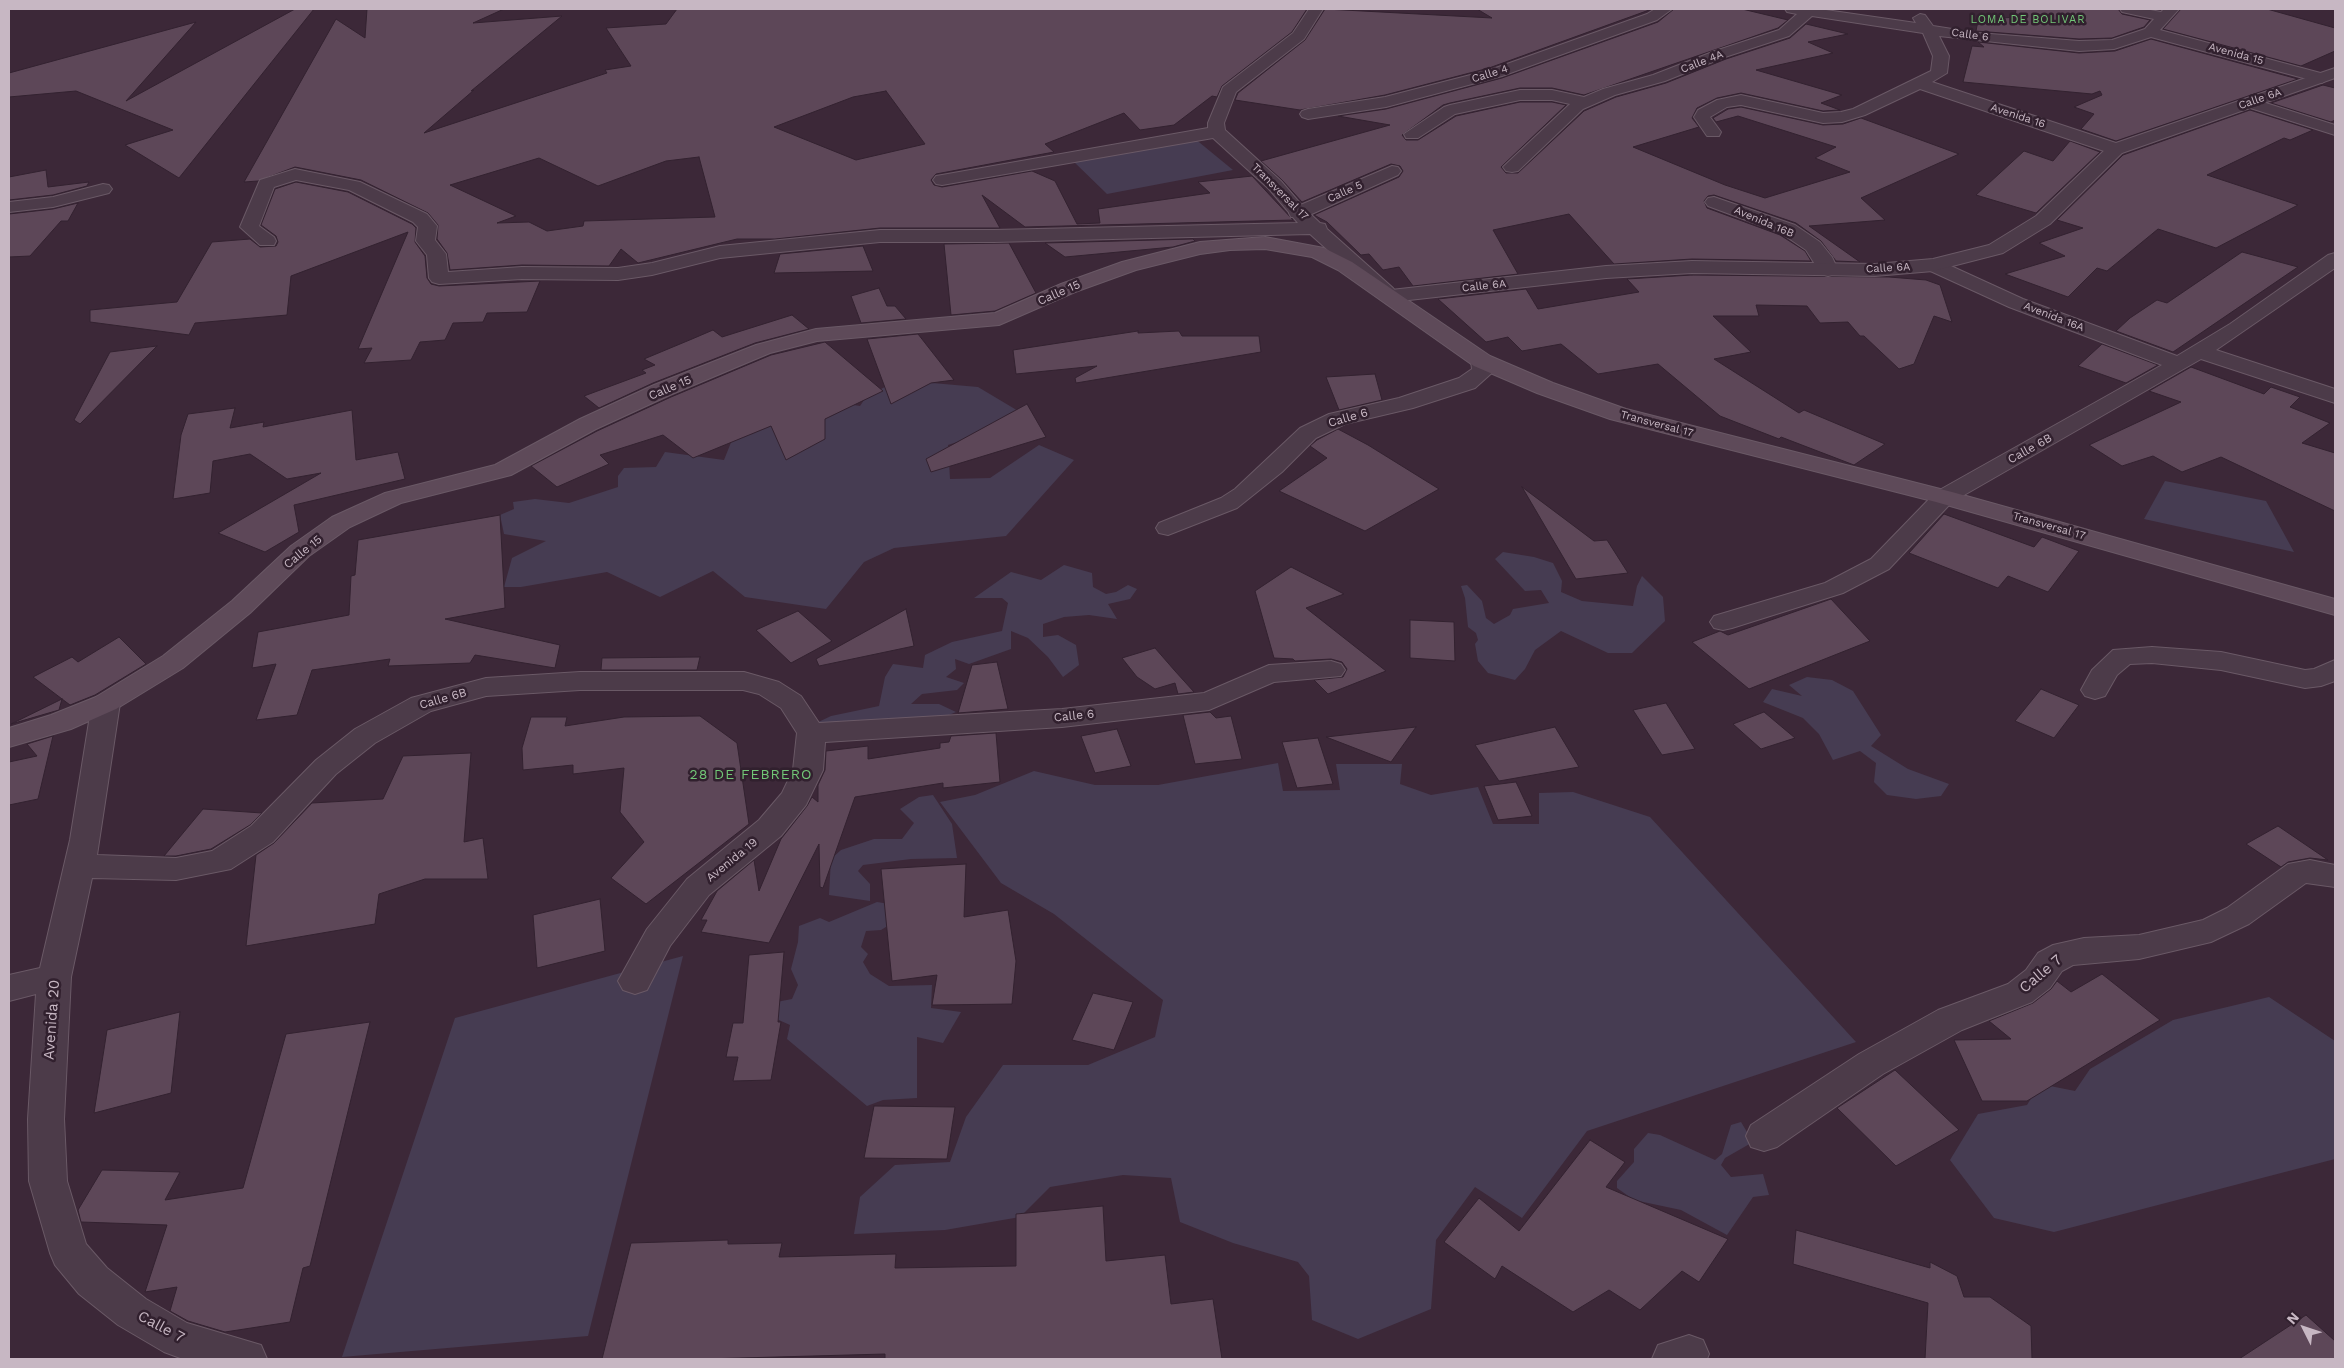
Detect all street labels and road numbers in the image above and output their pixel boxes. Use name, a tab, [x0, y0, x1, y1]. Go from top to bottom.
street label: Calle 6	[1951, 26, 1989, 44]
street label: Avenida 15	[2207, 40, 2265, 68]
street label: Calle 4A	[1679, 48, 1725, 76]
street label: Calle 4	[1470, 62, 1510, 86]
street label: Calle 6A	[2237, 86, 2283, 112]
street label: Avenida 16	[1989, 101, 2047, 131]
street label: Transversal 17	[1249, 161, 1311, 223]
street label: Calle 5	[1325, 178, 1365, 206]
street label: Avenida 16B	[1732, 203, 1796, 241]
street label: Calle 6A	[1865, 260, 1911, 276]
street label: Calle 15	[1035, 277, 1083, 309]
street label: Calle 6A	[1461, 277, 1507, 295]
street label: Avenida 16A	[2022, 299, 2086, 335]
street label: Calle 15	[646, 373, 694, 403]
street label: Calle 6	[1326, 405, 1370, 431]
street label: Transversal 17	[1619, 408, 1695, 440]
street label: Calle 6B	[2005, 431, 2055, 467]
street label: Transversal 17	[2011, 509, 2087, 543]
street label: Calle 15	[281, 532, 325, 572]
street label: Calle 6B	[418, 685, 468, 713]
street label: Calle 6	[1053, 707, 1095, 725]
street label: Avenida 19	[703, 835, 761, 885]
street label: Calle 7	[2016, 951, 2066, 997]
street label: Avenida 20	[40, 979, 64, 1061]
street label: Calle 7	[135, 1307, 187, 1347]

